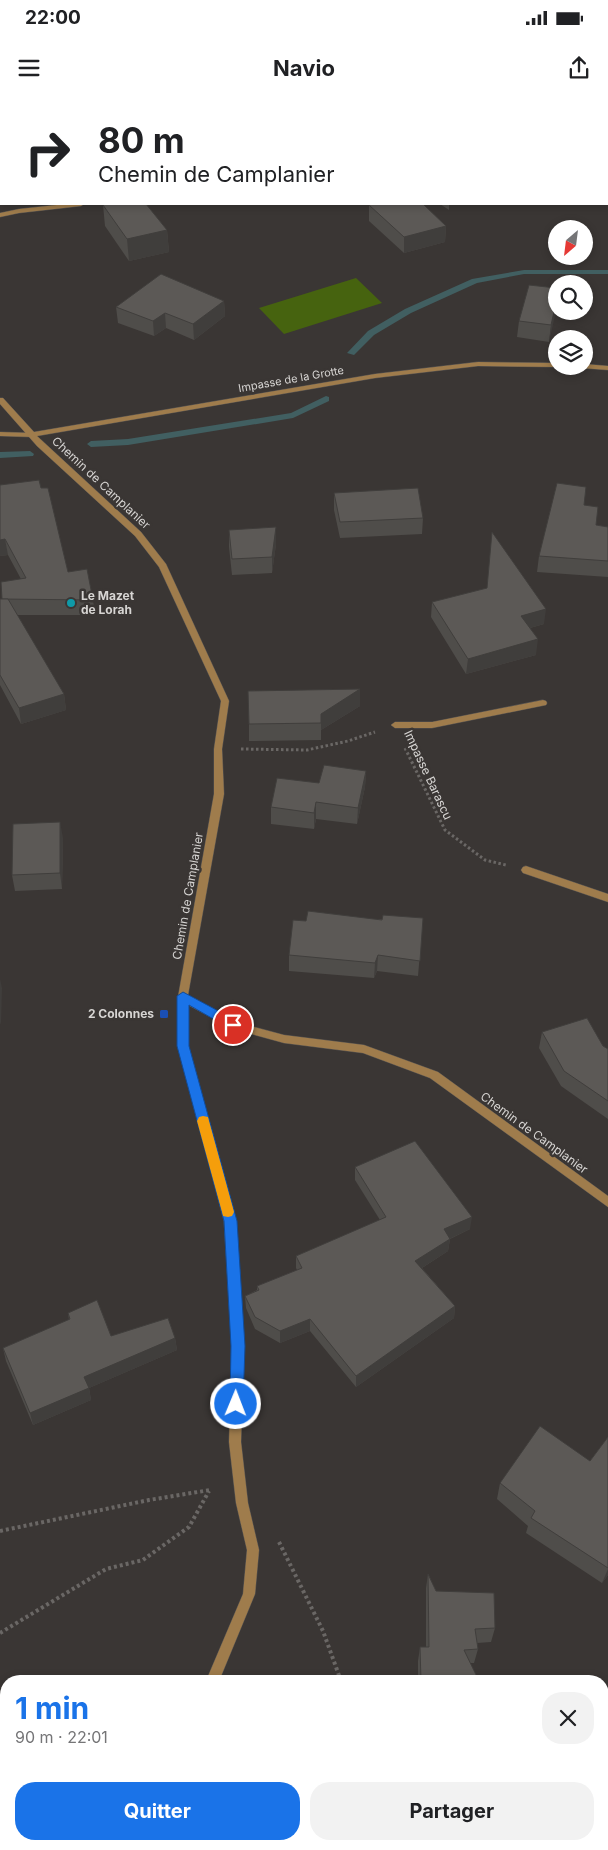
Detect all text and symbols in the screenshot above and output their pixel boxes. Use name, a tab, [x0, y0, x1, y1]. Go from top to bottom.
text: 22:00	[25, 6, 81, 29]
icon: menu	[15, 54, 43, 82]
icon: share	[565, 54, 593, 82]
text: Navio	[273, 55, 335, 81]
text: 80 m	[98, 119, 185, 161]
icon: right	[15, 120, 80, 185]
text: Chemin de Camplanier	[98, 161, 334, 187]
north arrow	[548, 220, 592, 265]
map controls	[548, 220, 593, 375]
button: search	[548, 275, 593, 320]
button: layers	[548, 330, 593, 375]
street label: Impasse de la Grotte	[237, 363, 345, 395]
street label: Chemin de Camplanier	[49, 433, 154, 532]
place label: Le Mazet de Lorah	[81, 588, 135, 617]
marker: Le Mazet de Lorah	[65, 597, 77, 609]
street label: Impasse Barascu	[401, 728, 456, 822]
street label: Chemin de Camplanier	[169, 831, 206, 961]
pin	[212, 1004, 254, 1046]
place label: 2 Colonnes	[88, 1006, 154, 1021]
marker: 2 Colonnes	[158, 1008, 170, 1020]
icon: arrive	[219, 1011, 247, 1039]
street label: Chemin de Camplanier	[478, 1089, 591, 1177]
position arrow	[209, 1377, 261, 1429]
text: 1 min	[15, 1690, 89, 1726]
button: close	[542, 1692, 594, 1744]
text: 90 m · 22:01	[15, 1727, 108, 1747]
button: Quitter	[15, 1782, 300, 1840]
button: Partager	[310, 1782, 594, 1840]

